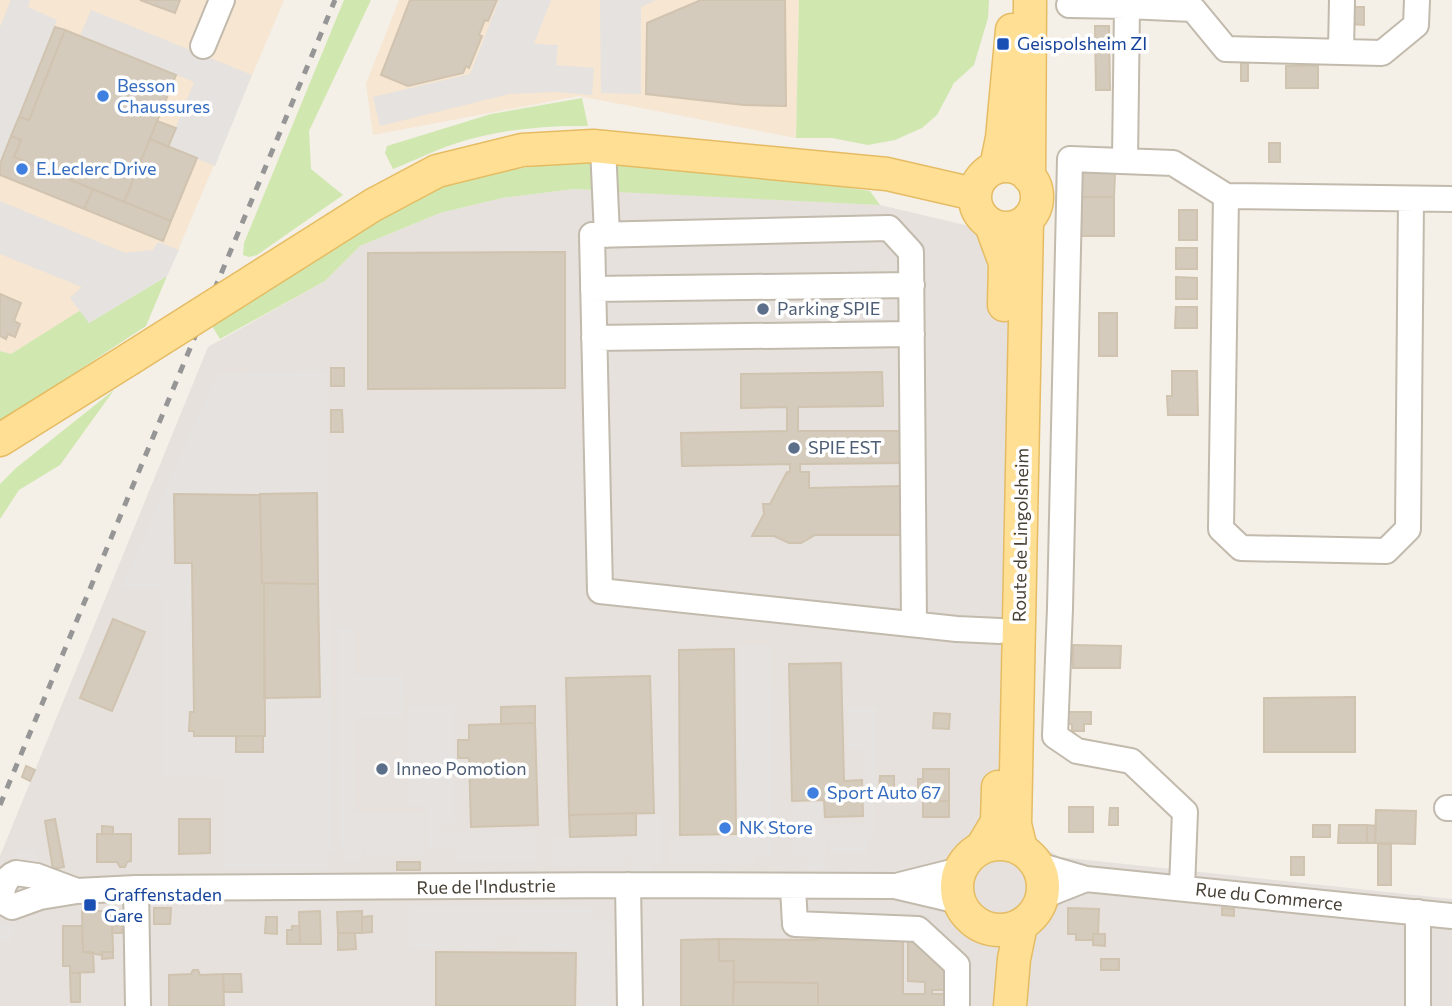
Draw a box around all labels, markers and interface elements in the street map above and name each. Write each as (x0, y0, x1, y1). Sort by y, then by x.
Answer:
place label: Geispolsheim ZI (1017, 32, 1147, 54)
marker: Geispolsheim ZI (995, 36, 1011, 52)
place label: Besson Chaussures (117, 74, 210, 117)
marker: Besson Chaussures (95, 88, 111, 104)
place label: E.Leclerc Drive (36, 157, 156, 179)
marker: E.Leclerc Drive (14, 161, 30, 177)
place label: Parking SPIE (777, 297, 880, 319)
marker: Parking SPIE (755, 301, 771, 317)
place label: SPIE EST (808, 436, 882, 458)
marker: SPIE EST (786, 440, 802, 456)
street label: Route de Lingolsheim (1007, 448, 1033, 622)
place label: Inneo Pomotion (396, 757, 527, 779)
marker: Inneo Pomotion (374, 761, 390, 777)
place label: Sport Auto 67 (827, 781, 941, 803)
marker: Sport Auto 67 (805, 785, 821, 801)
place label: NK Store (739, 816, 813, 838)
marker: NK Store (717, 820, 733, 836)
street label: Rue de l'Industrie (416, 874, 556, 898)
street label: Rue du Commerce (1194, 877, 1344, 915)
place label: Graffenstaden Gare (104, 883, 222, 926)
marker: Graffenstaden Gare (82, 897, 98, 913)

